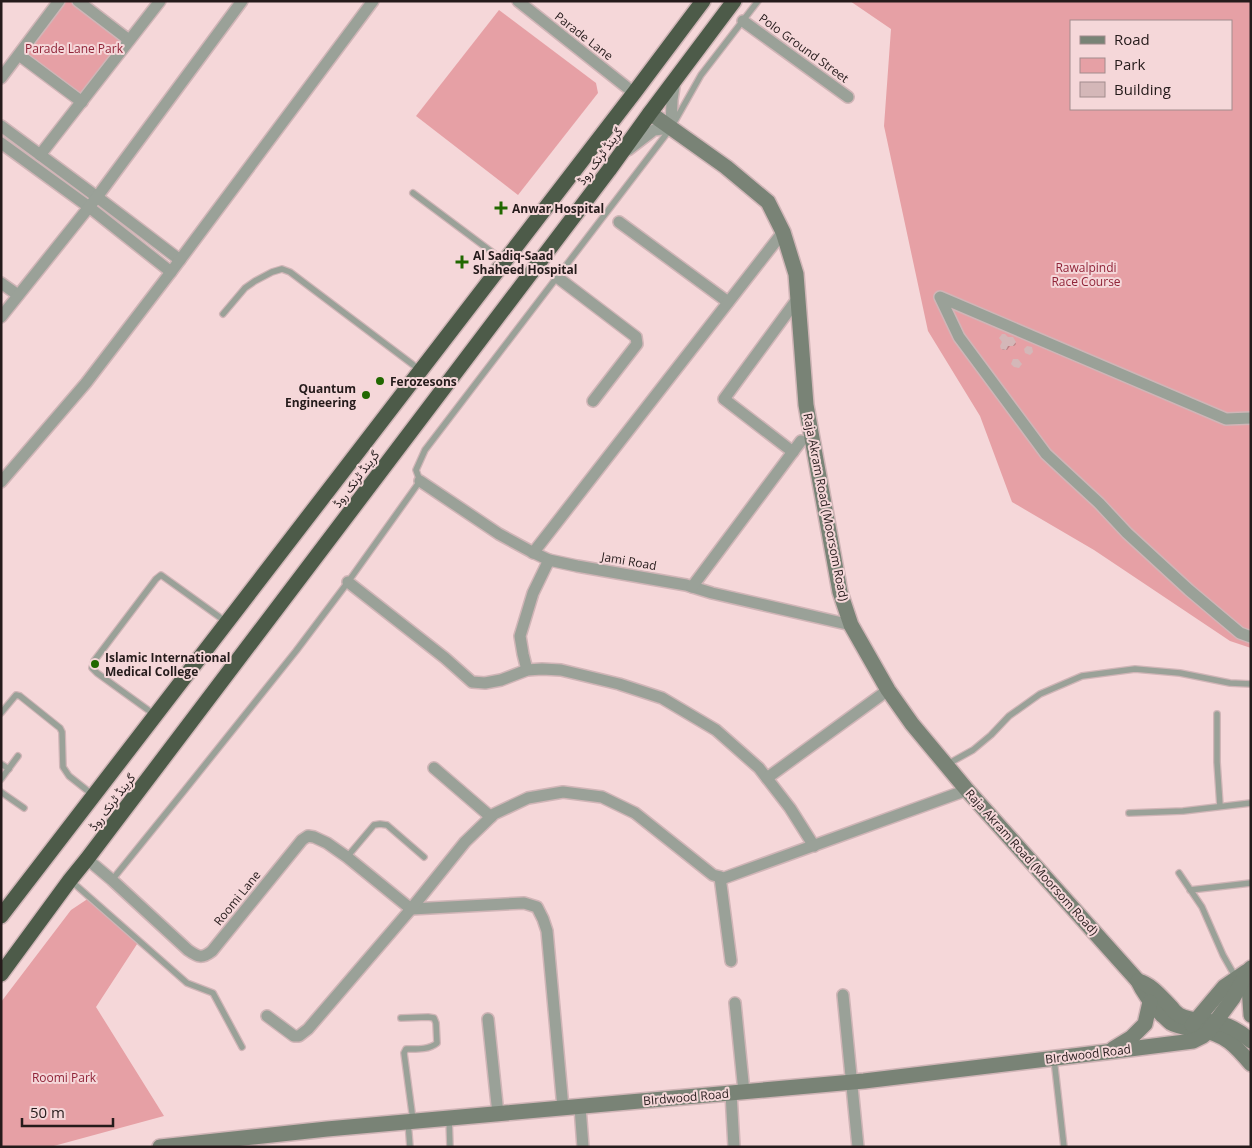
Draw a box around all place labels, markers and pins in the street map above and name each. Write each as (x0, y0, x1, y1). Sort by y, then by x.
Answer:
place label: Anwar Hospital (512, 200, 604, 217)
marker: Anwar Hospital (494, 201, 508, 215)
place label: Al Sadiq-Saad Shaheed Hospital (473, 247, 577, 278)
marker: Al Sadiq-Saad Shaheed Hospital (455, 255, 469, 269)
place label: Ferozesons (390, 373, 457, 390)
marker: Ferozesons (374, 375, 386, 387)
place label: Quantum Engineering (285, 380, 356, 411)
marker: Quantum Engineering (360, 389, 372, 401)
place label: Islamic International Medical College (105, 649, 230, 680)
marker: Islamic International Medical College (89, 658, 101, 670)

